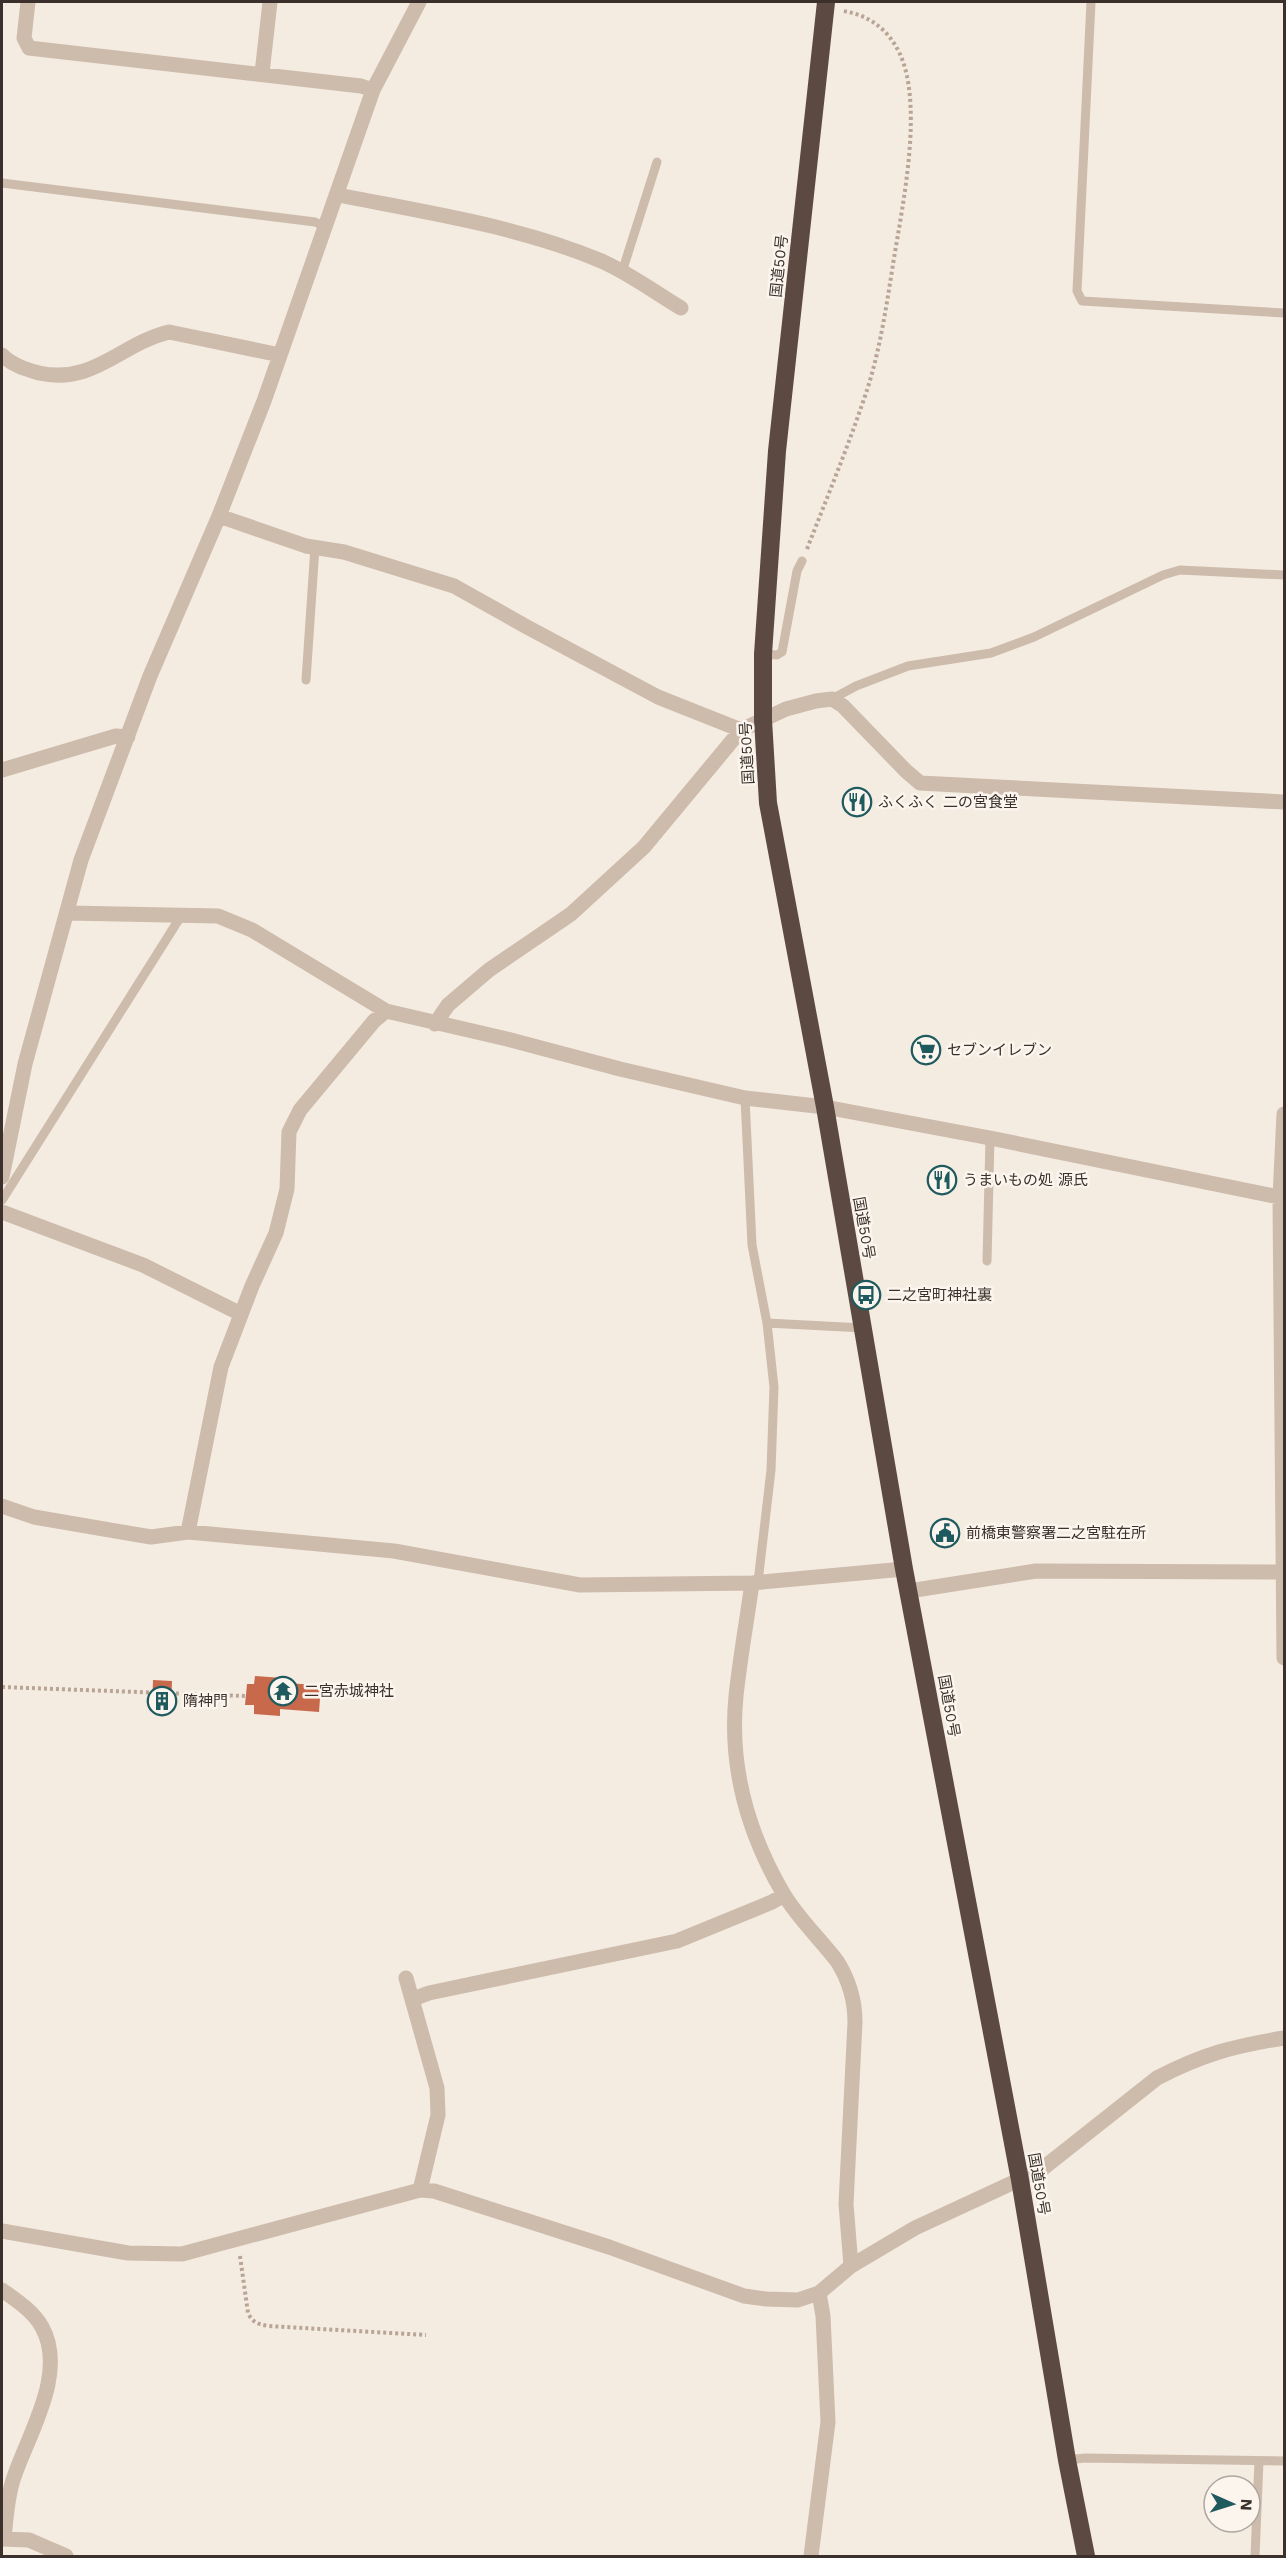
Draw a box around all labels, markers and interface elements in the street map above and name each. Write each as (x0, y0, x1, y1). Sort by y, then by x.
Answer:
street label: 国道50号 (767, 234, 791, 298)
street label: 国道50号 (736, 721, 758, 785)
restaurant icon: ふくふく 二の宮食堂 (841, 786, 873, 818)
place label: ふくふく 二の宮食堂 (878, 793, 1018, 811)
supermarket icon: セブンイレブン (910, 1034, 942, 1066)
place label: セブンイレブン (947, 1041, 1052, 1059)
restaurant icon: うまいもの処 源氏 (926, 1164, 958, 1196)
place label: うまいもの処 源氏 (963, 1171, 1088, 1189)
street label: 国道50号 (850, 1195, 878, 1261)
bus stop icon: 二之宮町神社裏 (850, 1279, 882, 1311)
place label: 二之宮町神社裏 (887, 1286, 992, 1304)
public building icon: 前橋東警察署二之宮駐在所 (929, 1517, 961, 1549)
place label: 前橋東警察署二之宮駐在所 (966, 1524, 1146, 1542)
street label: 国道50号 (935, 1673, 963, 1739)
temple icon: 二宮赤城神社 (267, 1675, 299, 1707)
place label: 二宮赤城神社 (304, 1682, 394, 1700)
building icon: 隋神門 (146, 1685, 178, 1717)
place label: 隋神門 (183, 1692, 228, 1710)
street label: 国道50号 (1025, 2151, 1053, 2217)
north arrow (1202, 2474, 1262, 2534)
text: N (1237, 2498, 1256, 2511)

